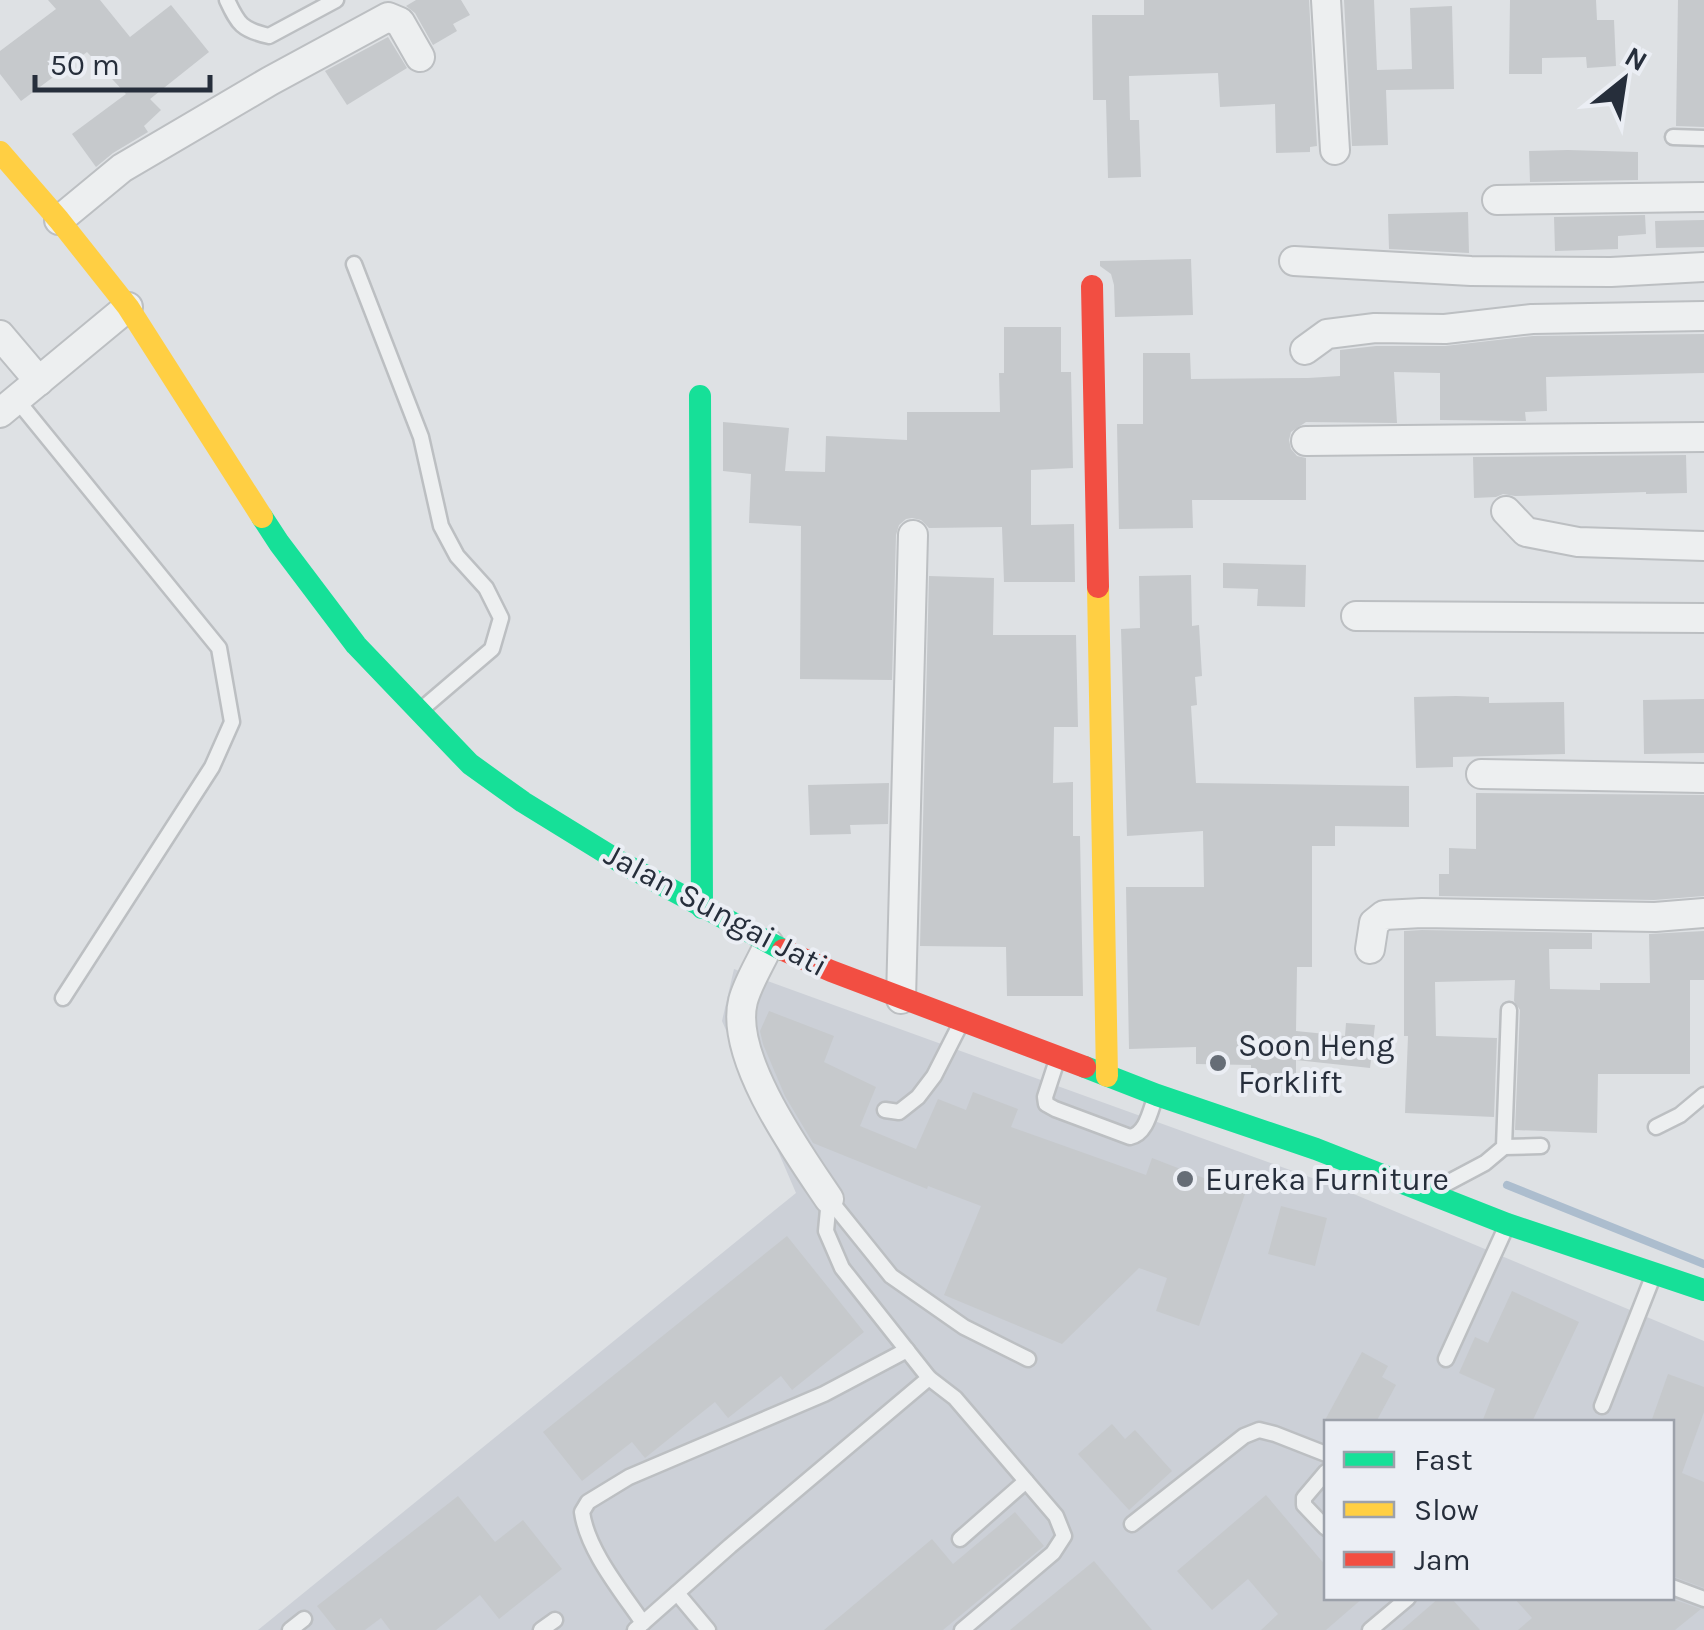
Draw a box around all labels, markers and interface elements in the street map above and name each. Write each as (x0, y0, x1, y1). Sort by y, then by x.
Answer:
scale bar (35, 30, 210, 92)
north arrow (1574, 30, 1674, 130)
text: N (1619, 39, 1653, 78)
text: 50 m (50, 47, 120, 83)
street label: Jalan Sungai Jati (598, 836, 834, 984)
place label: Soon Heng Forklift (1238, 1027, 1394, 1101)
marker: Soon Heng Forklift (1207, 1052, 1229, 1074)
place label: Eureka Furniture (1205, 1161, 1449, 1198)
marker: Eureka Furniture (1174, 1168, 1196, 1190)
legend (1324, 1420, 1674, 1600)
text: Fast (1414, 1442, 1473, 1478)
text: Slow (1414, 1492, 1479, 1528)
text: Jam (1414, 1542, 1471, 1578)

